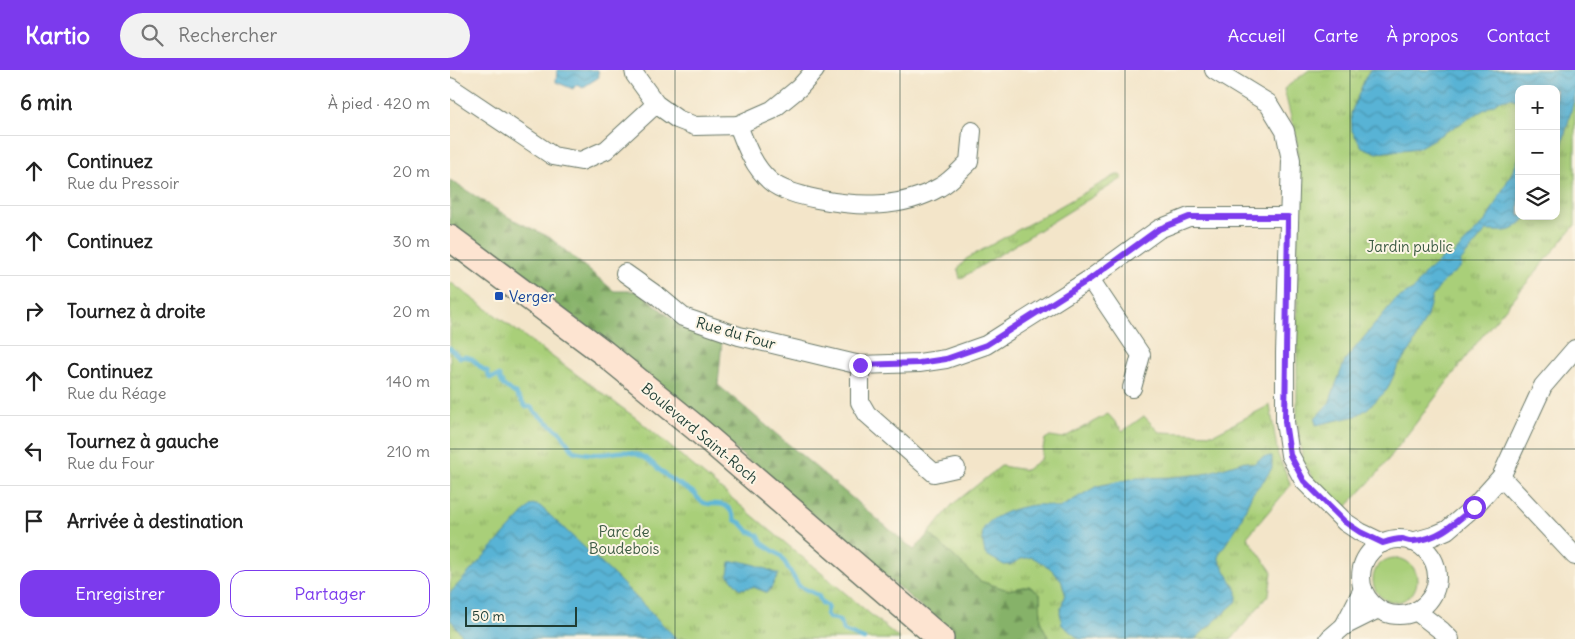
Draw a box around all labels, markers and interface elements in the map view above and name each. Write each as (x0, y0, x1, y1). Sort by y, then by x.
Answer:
search box (120, 13, 470, 58)
text: Kartio (25, 20, 90, 50)
icon: search (138, 21, 166, 49)
text: Rechercher (178, 23, 277, 47)
text: Accueil (1228, 24, 1286, 47)
text: Carte (1314, 24, 1359, 47)
text: À propos (1387, 24, 1458, 47)
text: Contact (1486, 24, 1550, 47)
map controls (1515, 85, 1560, 220)
button: + (1515, 85, 1560, 130)
text: 6 min (20, 89, 72, 116)
text: À pied · 420 m (328, 93, 430, 113)
button: − (1515, 130, 1560, 175)
text: Continuez (67, 149, 153, 173)
icon: ahead (20, 157, 48, 185)
text: 20 m (393, 161, 430, 181)
text: Rue du Pressoir (67, 173, 179, 193)
button: layers (1515, 175, 1560, 220)
icon: ahead (20, 227, 48, 255)
text: Continuez (67, 229, 153, 253)
text: 30 m (393, 231, 430, 251)
park label: Jardin public (1367, 237, 1454, 256)
place label: Verger (509, 287, 554, 306)
marker: Verger (493, 290, 505, 302)
icon: right (20, 297, 48, 325)
text: Tournez à droite (67, 299, 206, 323)
text: 20 m (393, 301, 430, 321)
street label: Rue du Four (694, 313, 778, 353)
route end (849, 354, 872, 377)
text: Continuez (67, 359, 153, 383)
icon: ahead (20, 367, 48, 395)
text: 140 m (386, 371, 430, 391)
street label: Boulevard Saint-Roch (638, 379, 763, 488)
text: Rue du Réage (67, 383, 166, 403)
text: Tournez à gauche (67, 429, 219, 453)
icon: left (20, 437, 48, 465)
text: 210 m (387, 441, 430, 461)
text: Rue du Four (67, 453, 155, 473)
route start (1463, 496, 1486, 519)
icon: arrive (20, 507, 48, 535)
text: Arrivée à destination (67, 509, 243, 533)
park label: Parc de Boudebois (589, 522, 660, 558)
button: Enregistrer (20, 570, 220, 617)
button: Partager (230, 570, 430, 617)
scale bar (465, 604, 578, 627)
text: 50 m (472, 607, 505, 625)

